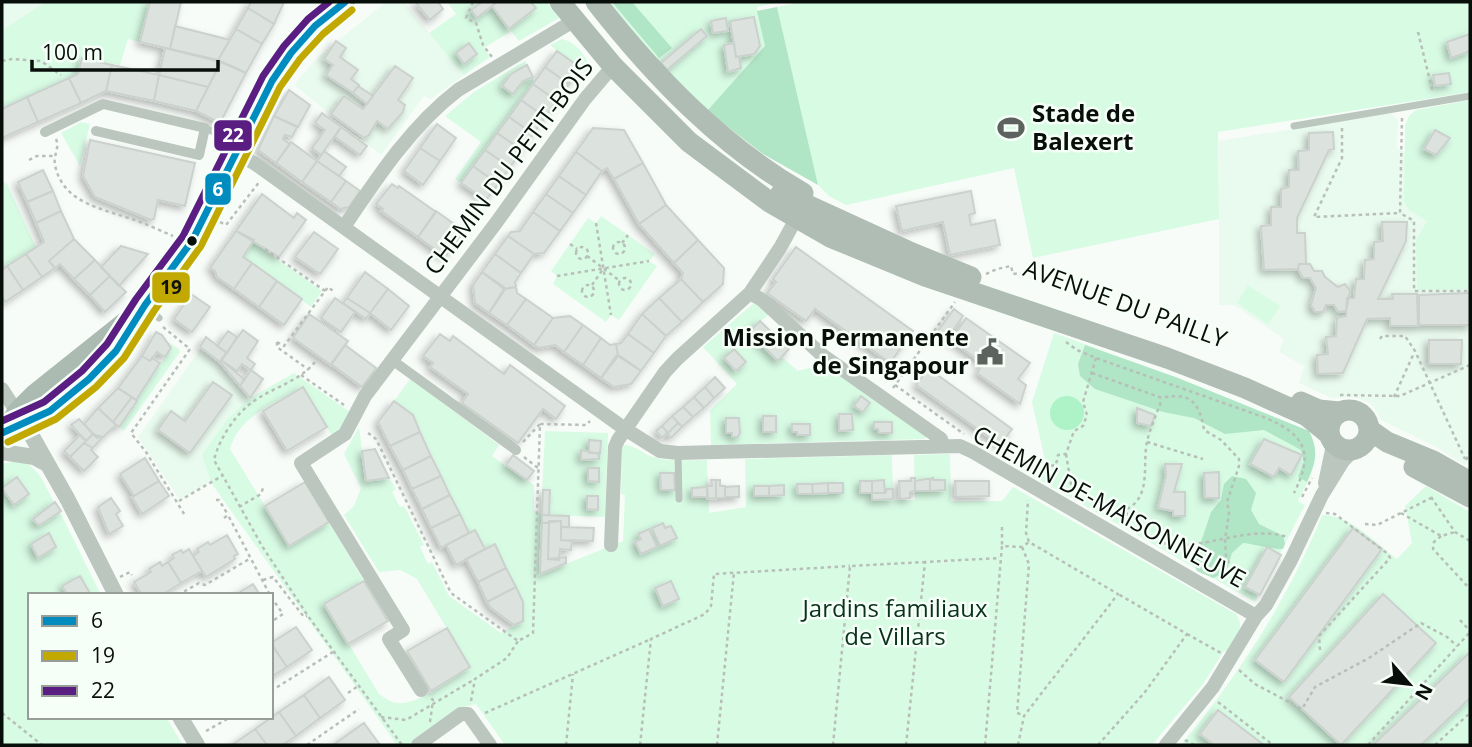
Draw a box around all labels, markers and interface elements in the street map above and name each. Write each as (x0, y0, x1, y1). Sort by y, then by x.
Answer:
scale bar (32, 28, 217, 72)
text: 100 m (42, 38, 103, 66)
street label: CHEMIN DU PETIT-BOIS (416, 51, 600, 281)
place label: Stade de Balexert (1032, 96, 1135, 157)
sports icon: Stade de Balexert (996, 113, 1026, 143)
line badge: 22 (213, 119, 253, 152)
text: 22 (222, 122, 244, 148)
line badge: 6 (204, 172, 232, 206)
text: 6 (213, 176, 224, 202)
unlabelled marker (185, 234, 199, 248)
street label: AVENUE DU PAILLY (1019, 251, 1232, 355)
line badge: 19 (151, 271, 191, 304)
text: 19 (160, 274, 182, 300)
place label: Mission Permanente de Singapour (722, 320, 969, 381)
public building icon: Mission Permanente de Singapour (975, 337, 1005, 367)
street label: CHEMIN DE-MAISONNEUVE (967, 417, 1252, 595)
park label: Jardins familiaux de Villars (800, 591, 988, 652)
legend (28, 593, 273, 719)
text: 6 (91, 606, 103, 634)
text: 19 (91, 641, 115, 669)
north arrow (1374, 649, 1444, 719)
text: 22 (91, 676, 115, 704)
text: N (1409, 679, 1439, 705)

